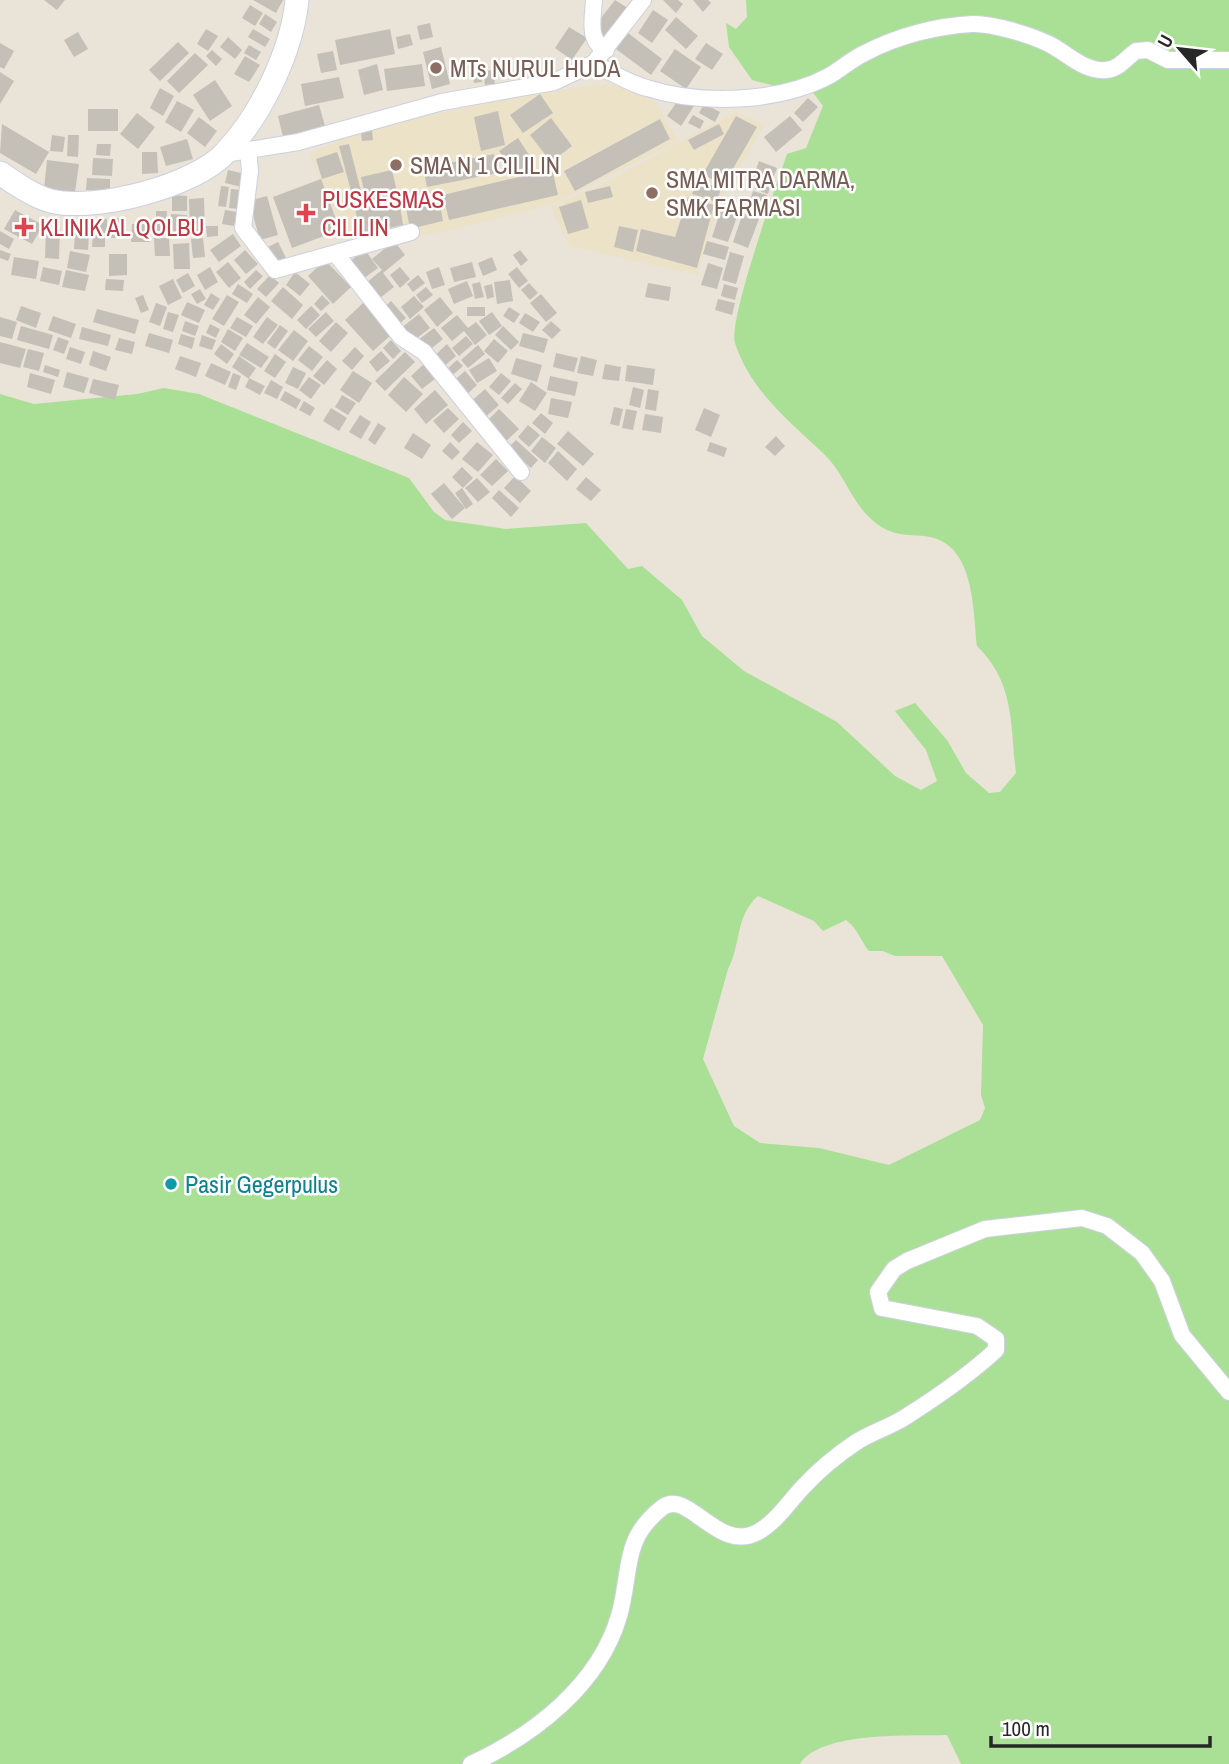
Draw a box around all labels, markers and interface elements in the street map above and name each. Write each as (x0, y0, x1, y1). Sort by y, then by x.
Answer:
north arrow (1145, 14, 1215, 84)
text: U (1151, 30, 1179, 52)
place label: MTs NURUL HUDA (450, 52, 621, 84)
marker: MTs NURUL HUDA (428, 60, 444, 76)
place label: SMA N 1 CILILIN (410, 149, 560, 181)
marker: SMA N 1 CILILIN (388, 157, 404, 173)
place label: SMA MITRA DARMA, SMK FARMASI (666, 163, 855, 223)
place label: PUSKESMAS CILILIN (322, 183, 445, 243)
marker: SMA MITRA DARMA, SMK FARMASI (644, 185, 660, 201)
marker: PUSKESMAS CILILIN (296, 203, 316, 223)
place label: KLINIK AL QOLBU (40, 211, 204, 243)
marker: KLINIK AL QOLBU (14, 217, 34, 237)
place label: Pasir Gegerpulus (185, 1168, 338, 1200)
marker: Pasir Gegerpulus (163, 1176, 179, 1192)
scale bar (991, 1704, 1210, 1748)
text: 100 m (1002, 1714, 1050, 1743)

